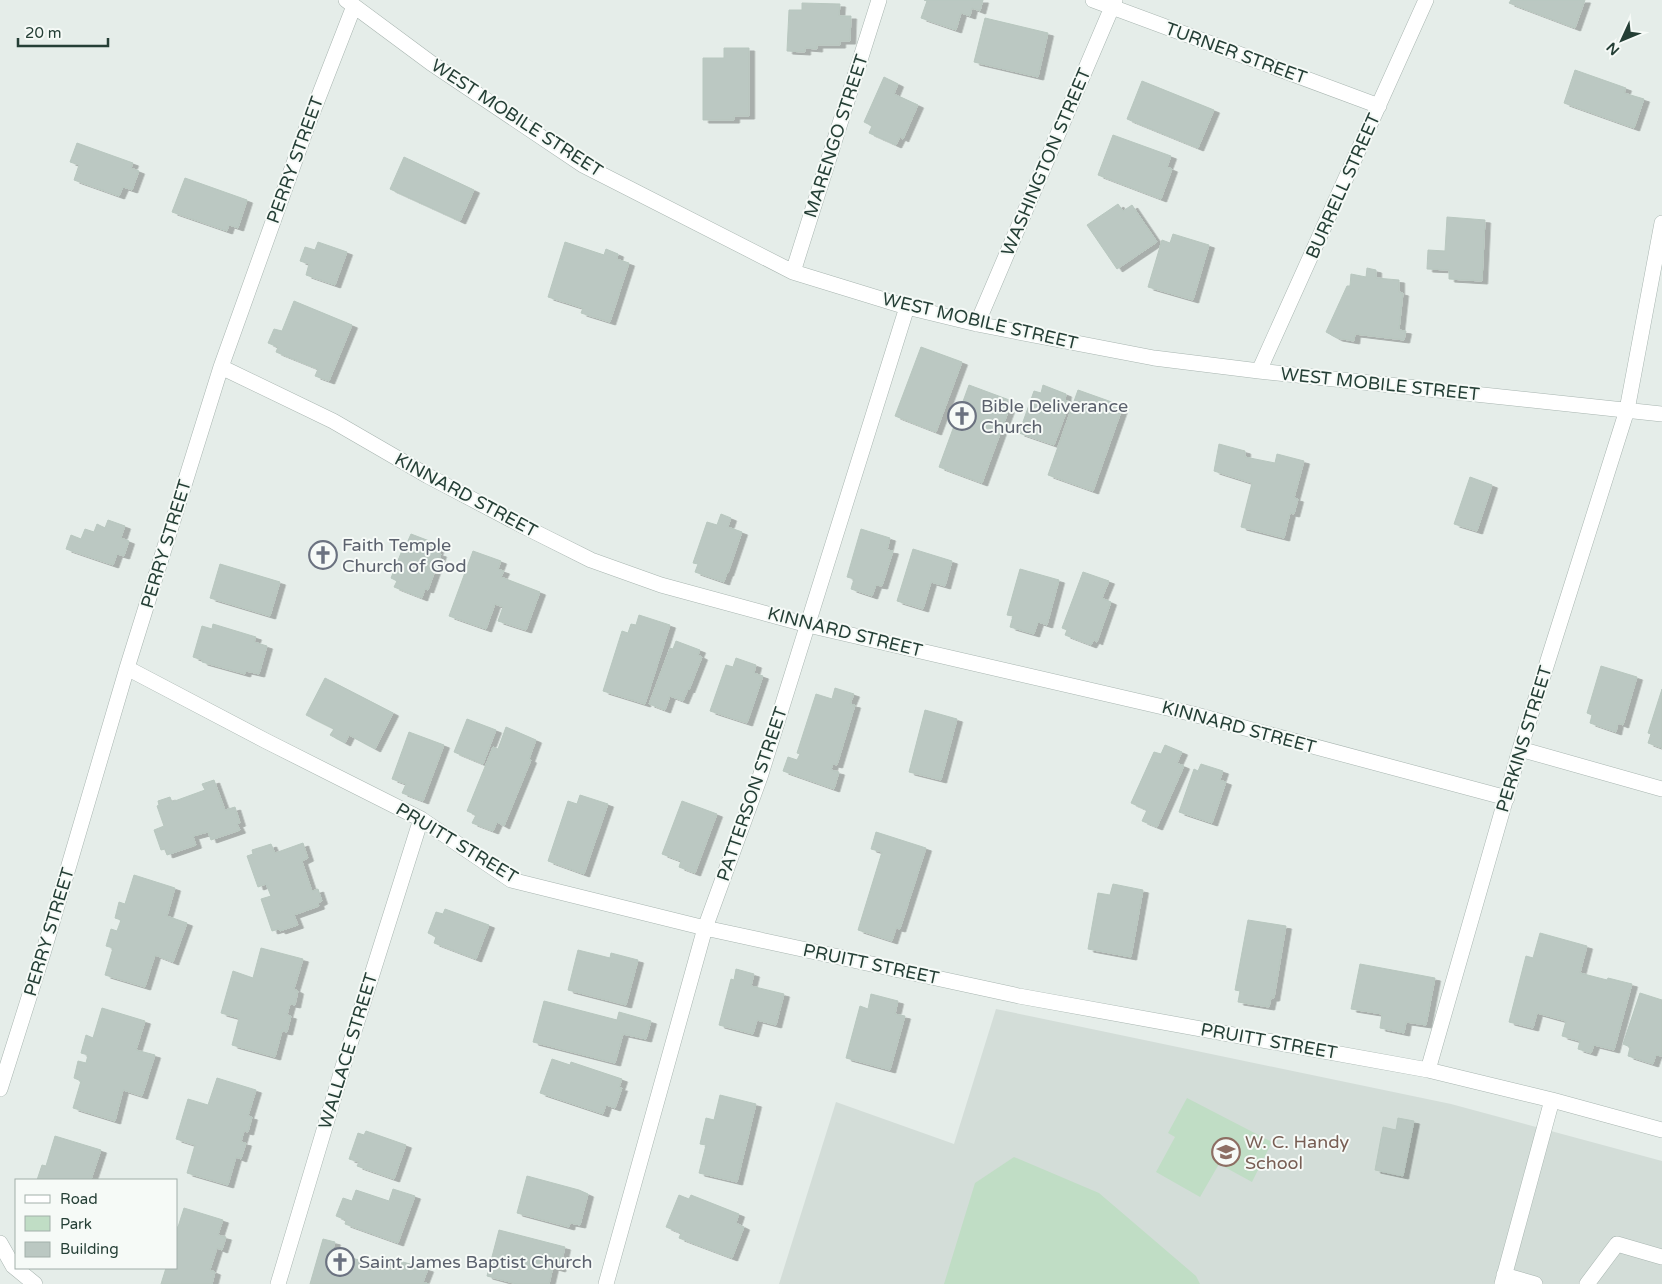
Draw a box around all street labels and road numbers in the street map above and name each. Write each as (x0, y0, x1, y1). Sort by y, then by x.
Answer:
street label: TURNER STREET (1162, 17, 1310, 89)
street label: MARENGO STREET (799, 51, 873, 221)
street label: WEST MOBILE STREET (427, 54, 607, 182)
street label: WASHINGTON STREET (996, 65, 1096, 259)
street label: PERRY STREET (262, 93, 328, 227)
street label: BURRELL STREET (1301, 110, 1385, 262)
street label: WEST MOBILE STREET (880, 288, 1080, 354)
street label: WEST MOBILE STREET (1279, 363, 1481, 405)
street label: KINNARD STREET (391, 448, 541, 542)
street label: PERRY STREET (136, 477, 196, 611)
street label: KINNARD STREET (765, 602, 925, 662)
street label: PERKINS STREET (1491, 663, 1557, 815)
street label: KINNARD STREET (1160, 696, 1319, 758)
street label: PATTERSON STREET (712, 704, 792, 884)
street label: PRUITT STREET (392, 798, 522, 888)
street label: PERRY STREET (19, 865, 79, 999)
street label: PRUITT STREET (801, 939, 941, 989)
street label: WALLACE STREET (314, 970, 382, 1132)
street label: PRUITT STREET (1199, 1018, 1339, 1064)

